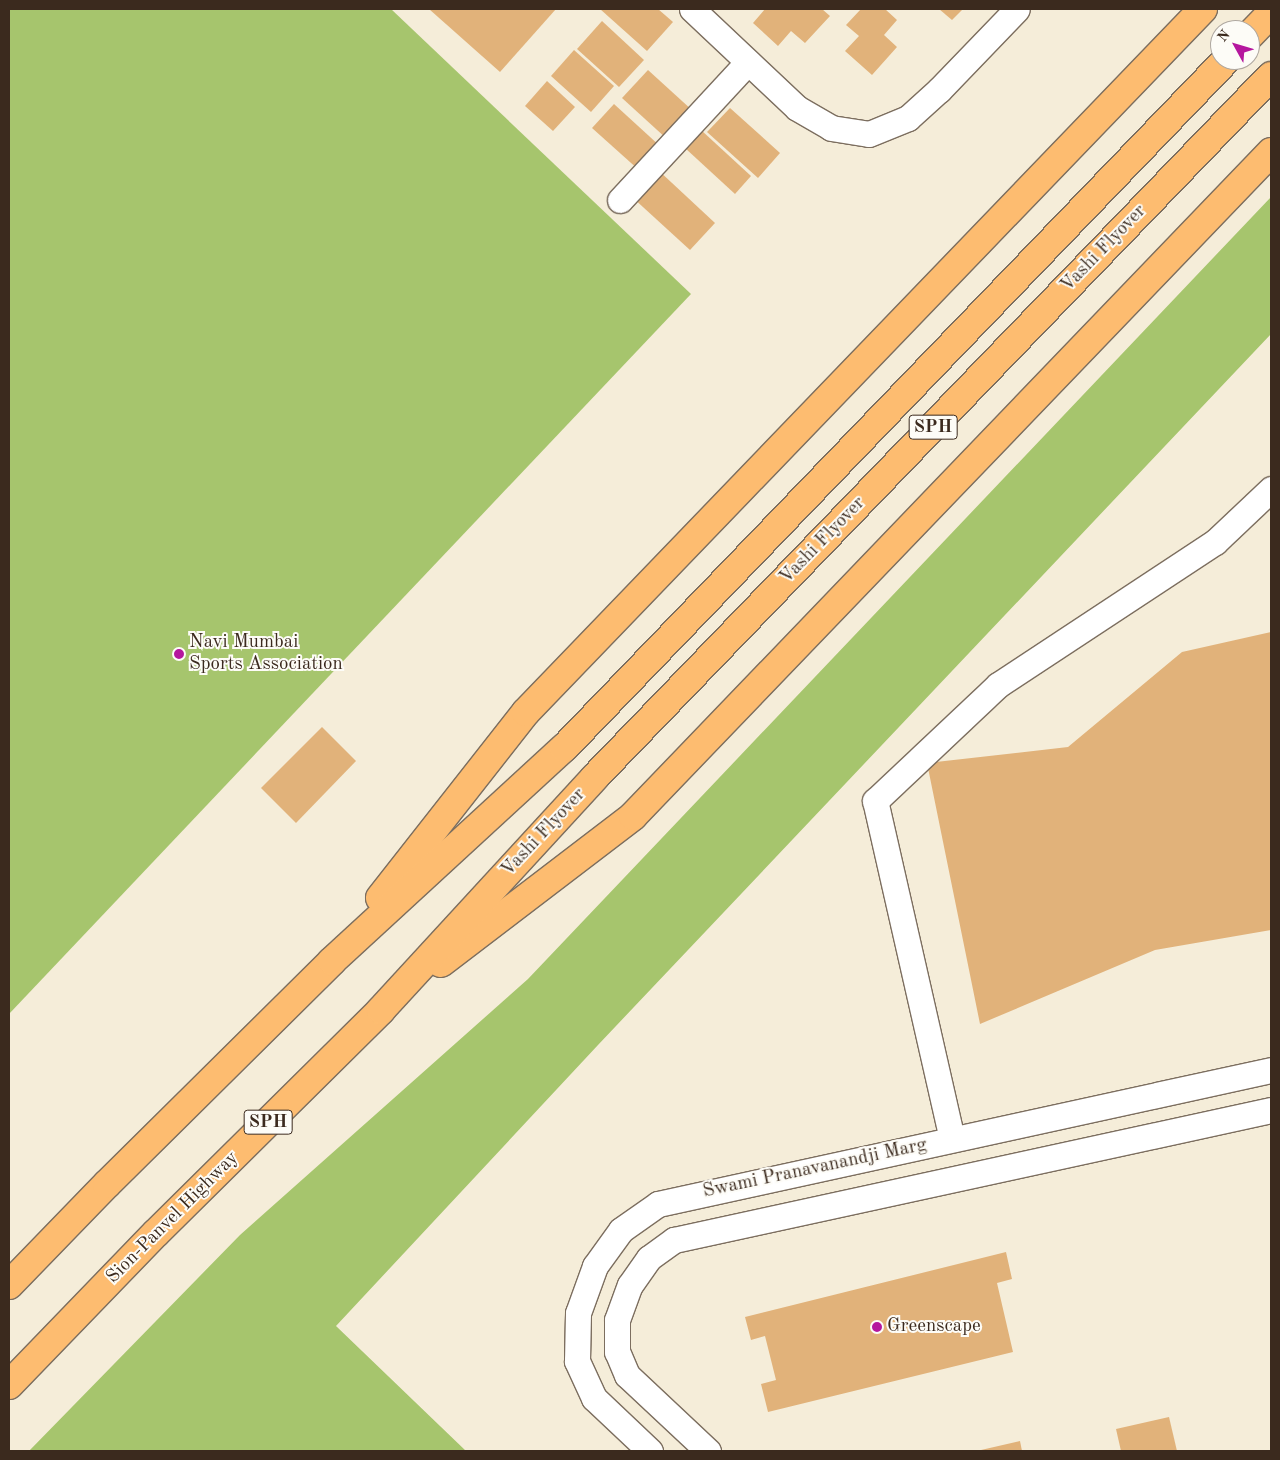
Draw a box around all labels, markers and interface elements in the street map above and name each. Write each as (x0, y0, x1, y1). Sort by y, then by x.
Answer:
north arrow (1210, 20, 1260, 70)
text: N (1215, 28, 1233, 45)
street label: Vashi Flyover (1057, 200, 1151, 298)
road number: SPH (908, 412, 958, 442)
street label: Vashi Flyover (776, 492, 870, 590)
place label: Navi Mumbai Sports Association (189, 632, 343, 676)
marker: Navi Mumbai Sports Association (173, 648, 185, 660)
street label: Vashi Flyover (497, 784, 591, 882)
road number: SPH (243, 1106, 293, 1138)
street label: Swami Pranavanandji Marg (701, 1134, 929, 1204)
street label: Sion-Panvel Highway (102, 1147, 244, 1289)
place label: Greenscape (887, 1316, 981, 1338)
marker: Greenscape (871, 1321, 883, 1333)

